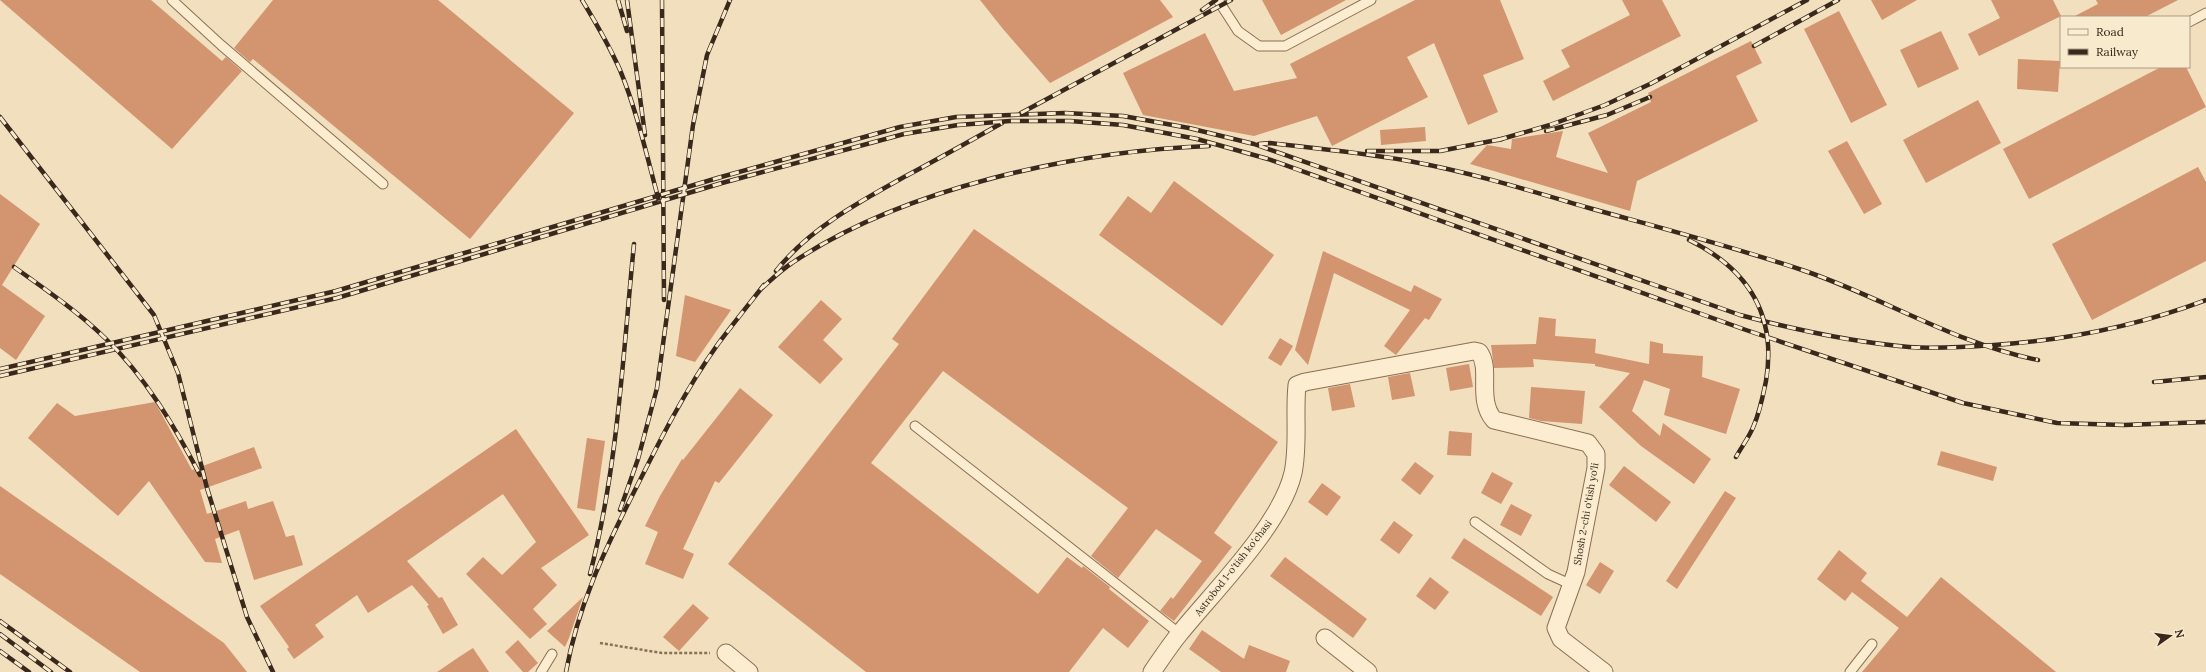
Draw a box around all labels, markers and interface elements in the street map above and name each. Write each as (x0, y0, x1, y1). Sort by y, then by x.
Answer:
legend (2060, 16, 2190, 68)
text: Road (2096, 24, 2124, 39)
text: Railway (2096, 44, 2139, 59)
street label: Shosh 2-chi o'tish yo'li (1571, 462, 1601, 566)
street label: Astrobod 1-o'tish ko'chasi (1191, 517, 1275, 619)
north arrow (2150, 616, 2190, 656)
text: N (2172, 628, 2188, 640)

